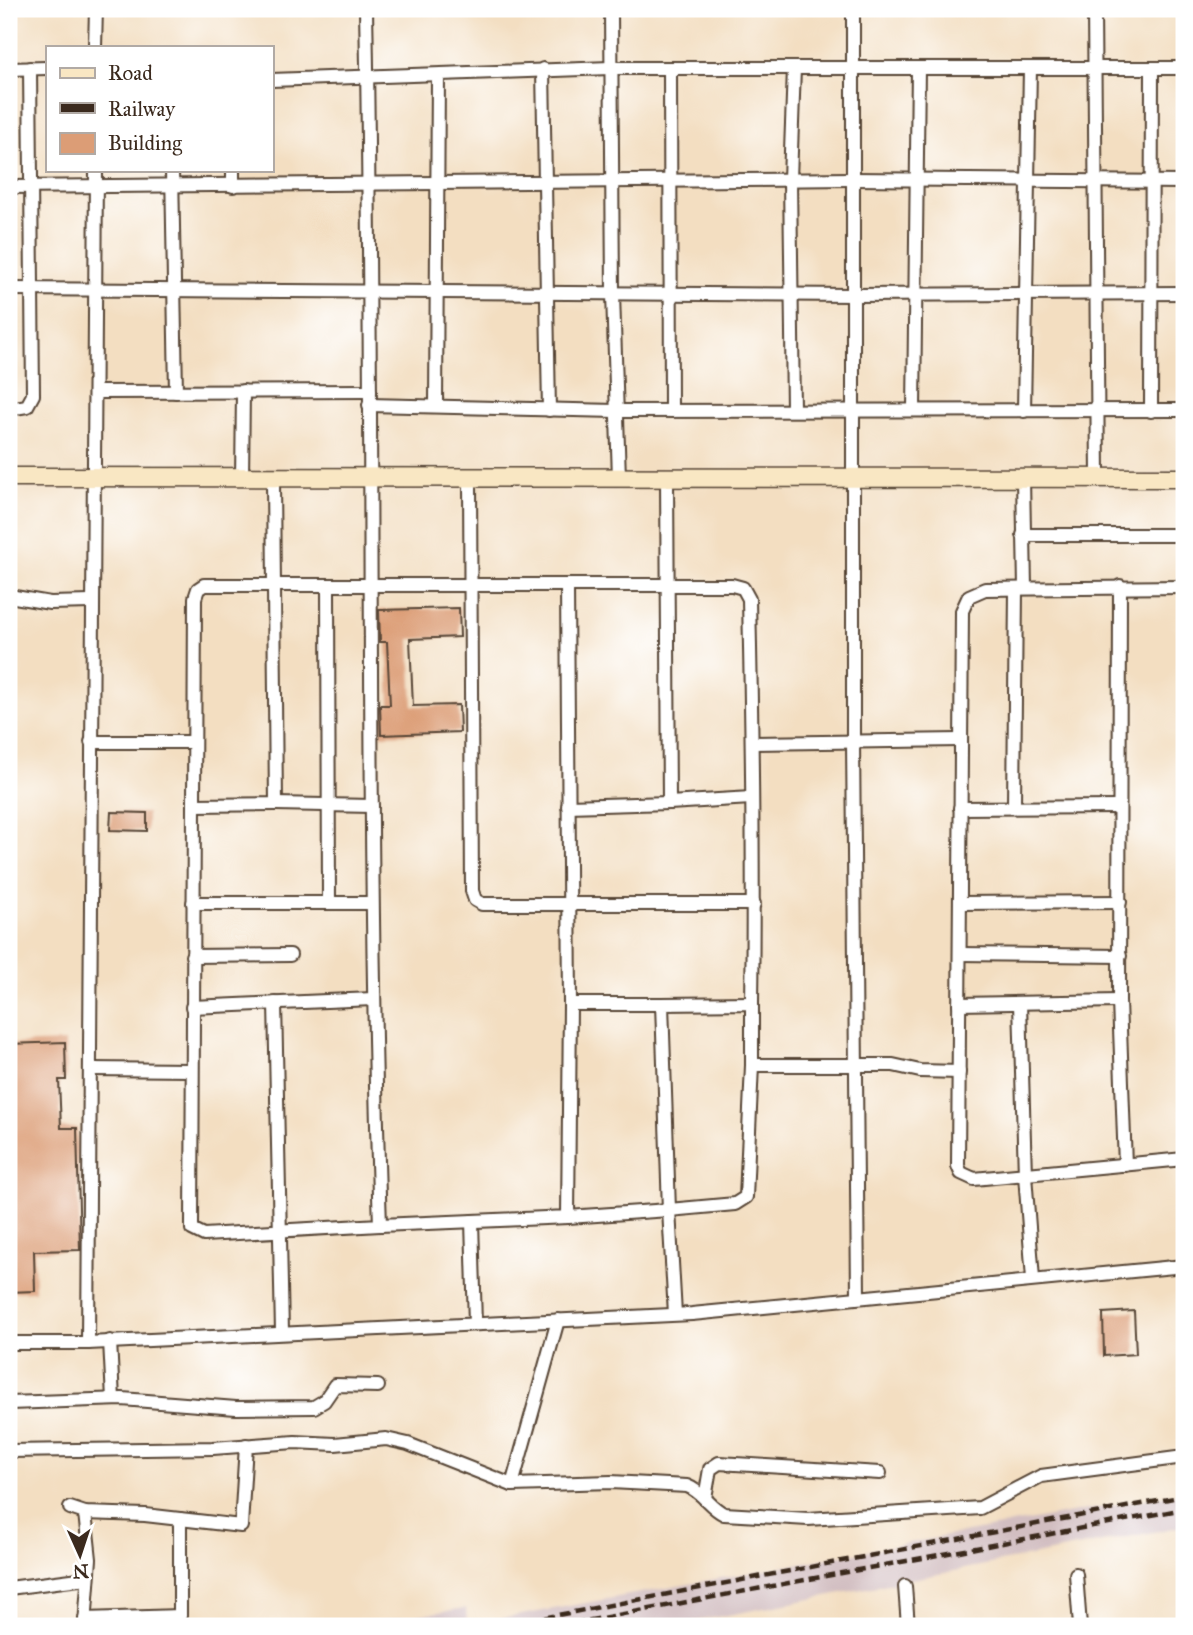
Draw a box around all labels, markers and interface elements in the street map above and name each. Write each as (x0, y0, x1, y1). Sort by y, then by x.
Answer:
legend (46, 46, 273, 172)
text: Road (108, 60, 153, 86)
text: Railway (108, 96, 176, 122)
text: Building (108, 130, 182, 156)
north arrow (46, 1520, 116, 1590)
text: N (72, 1560, 90, 1583)

